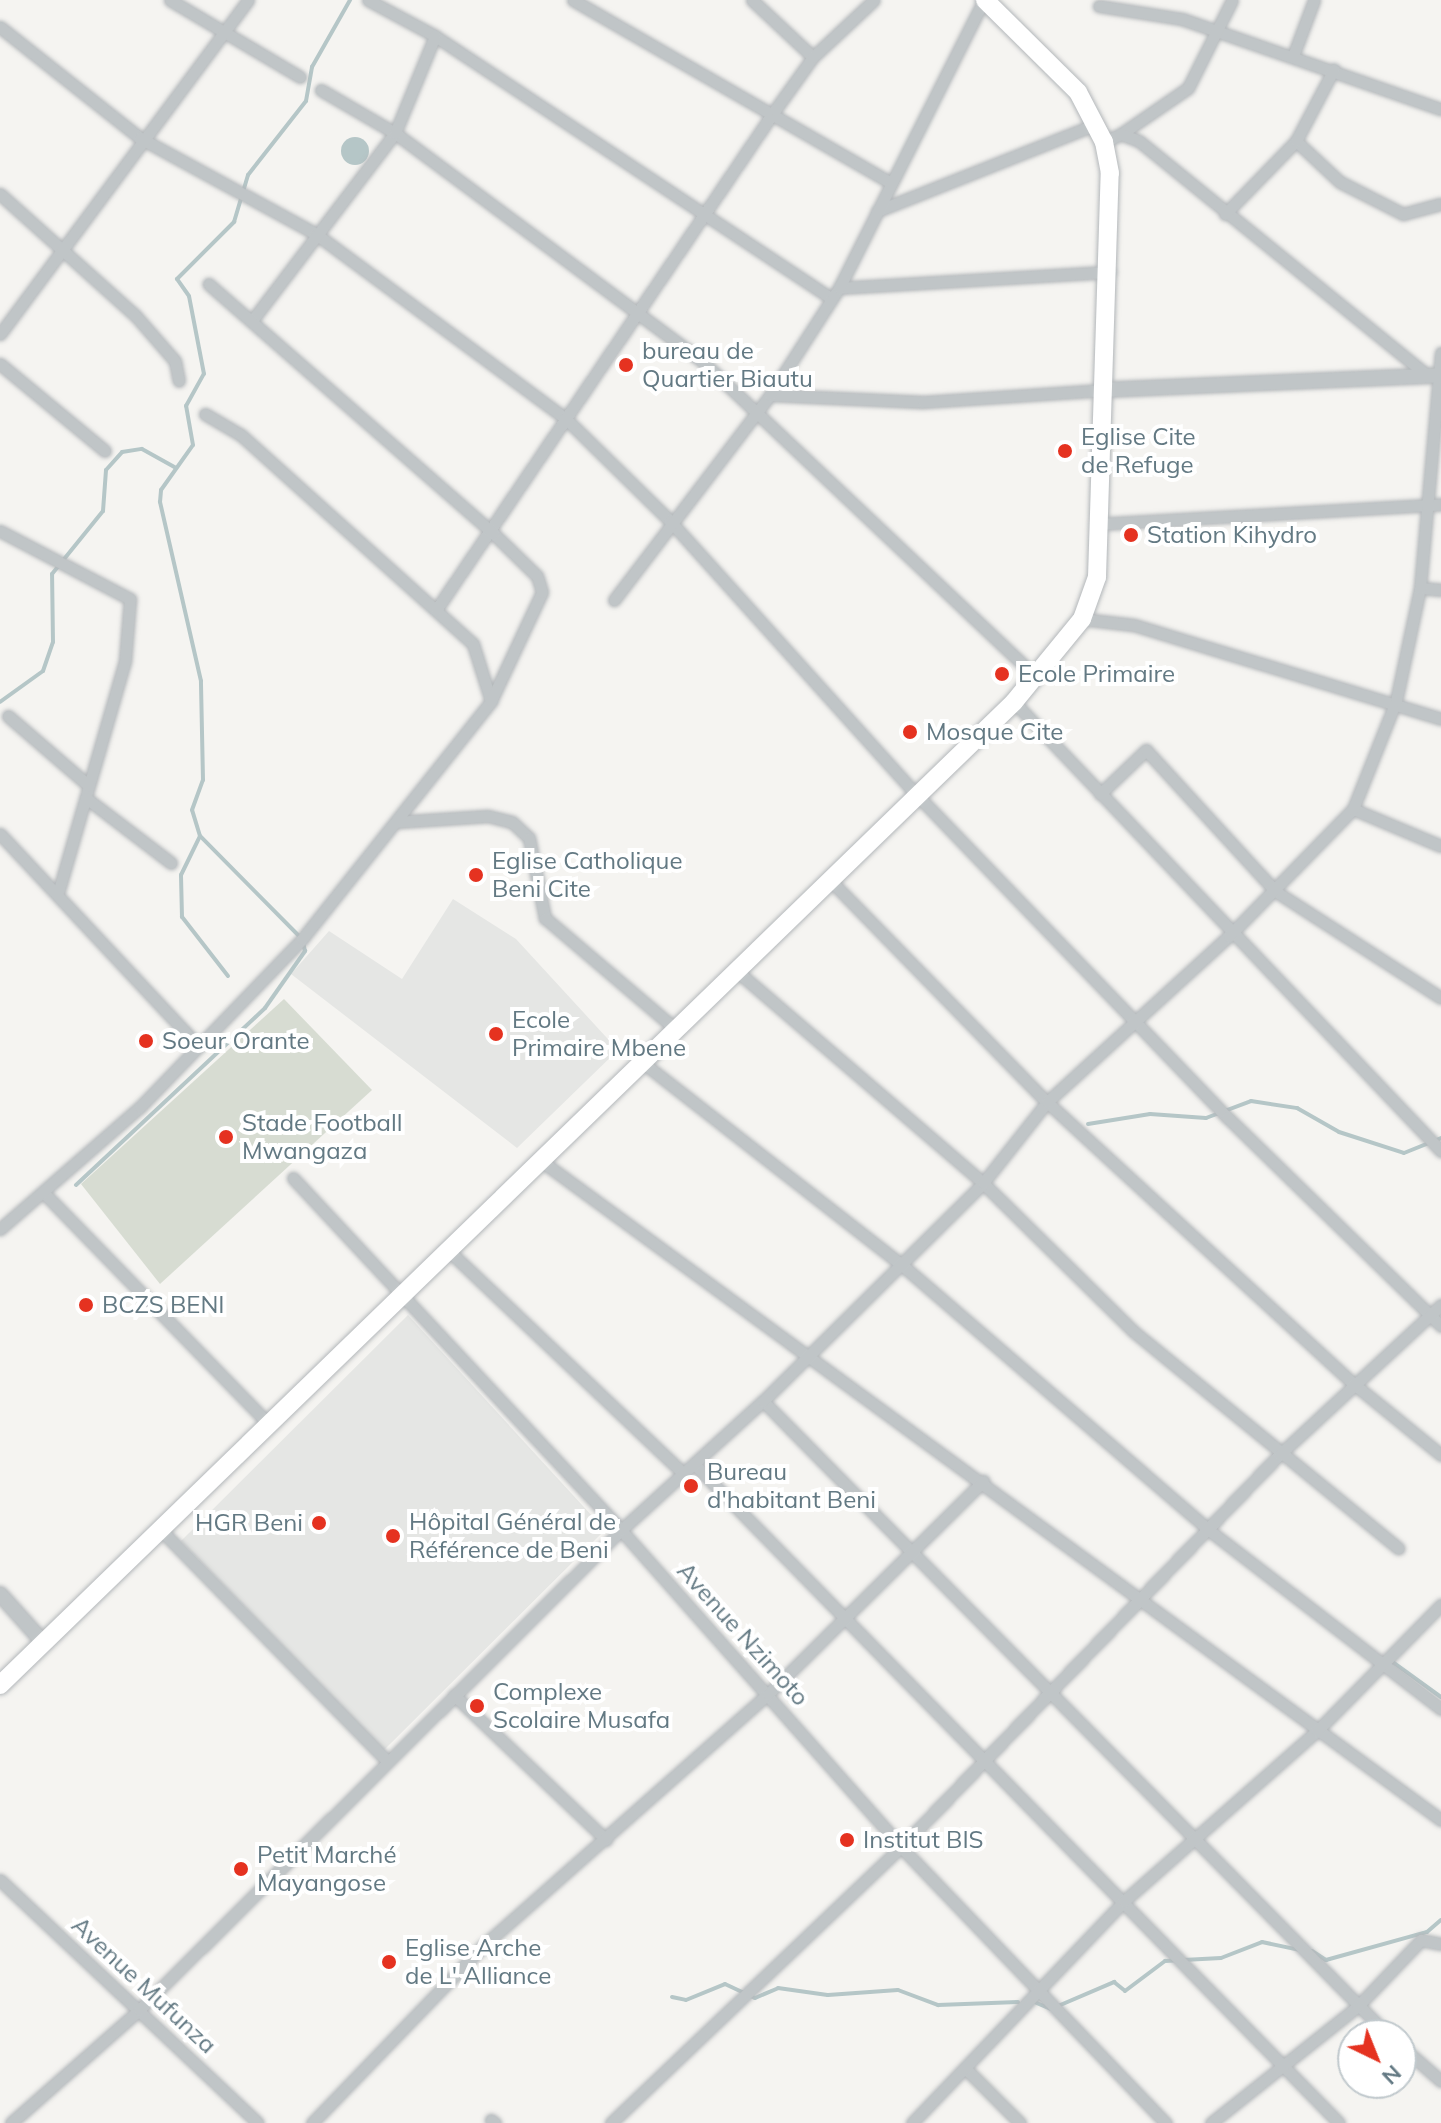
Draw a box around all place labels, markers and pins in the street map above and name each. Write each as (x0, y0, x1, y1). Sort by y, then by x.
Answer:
place label: bureau de Quartier Biautu (642, 337, 813, 393)
marker: bureau de Quartier Biautu (617, 356, 635, 374)
place label: Eglise Cite de Refuge (1081, 423, 1196, 479)
marker: Eglise Cite de Refuge (1056, 442, 1074, 460)
place label: Station Kihydro (1147, 521, 1317, 549)
marker: Station Kihydro (1122, 526, 1140, 544)
place label: Ecole Primaire (1018, 660, 1175, 688)
marker: Ecole Primaire (993, 665, 1011, 683)
place label: Mosque Cite (926, 718, 1063, 746)
marker: Mosque Cite (901, 723, 919, 741)
place label: Eglise Catholique Beni Cite (492, 847, 682, 903)
marker: Eglise Catholique Beni Cite (467, 866, 485, 884)
place label: Ecole Primaire Mbene (512, 1006, 686, 1062)
marker: Ecole Primaire Mbene (487, 1025, 505, 1043)
place label: Soeur Orante (162, 1027, 309, 1055)
marker: Soeur Orante (137, 1032, 155, 1050)
place label: Stade Football Mwangaza (242, 1109, 402, 1165)
marker: Stade Football Mwangaza (217, 1128, 235, 1146)
place label: BCZS BENI (102, 1291, 225, 1319)
marker: BCZS BENI (77, 1296, 95, 1314)
place label: Bureau d'habitant Beni (707, 1458, 876, 1514)
marker: Bureau d'habitant Beni (682, 1477, 700, 1495)
place label: Hôpital Général de Référence de Beni (409, 1508, 616, 1564)
place label: HGR Beni (195, 1509, 303, 1537)
marker: HGR Beni (310, 1514, 328, 1532)
marker: Hôpital Général de Référence de Beni (384, 1527, 402, 1545)
place label: Complexe Scolaire Musafa (493, 1678, 670, 1734)
marker: Complexe Scolaire Musafa (468, 1697, 486, 1715)
place label: Institut BIS (863, 1826, 984, 1854)
marker: Institut BIS (838, 1831, 856, 1849)
place label: Petit Marché Mayangose (257, 1841, 396, 1897)
marker: Petit Marché Mayangose (232, 1860, 250, 1878)
place label: Eglise Arche de L' Alliance (405, 1934, 551, 1990)
marker: Eglise Arche de L' Alliance (380, 1953, 398, 1971)

